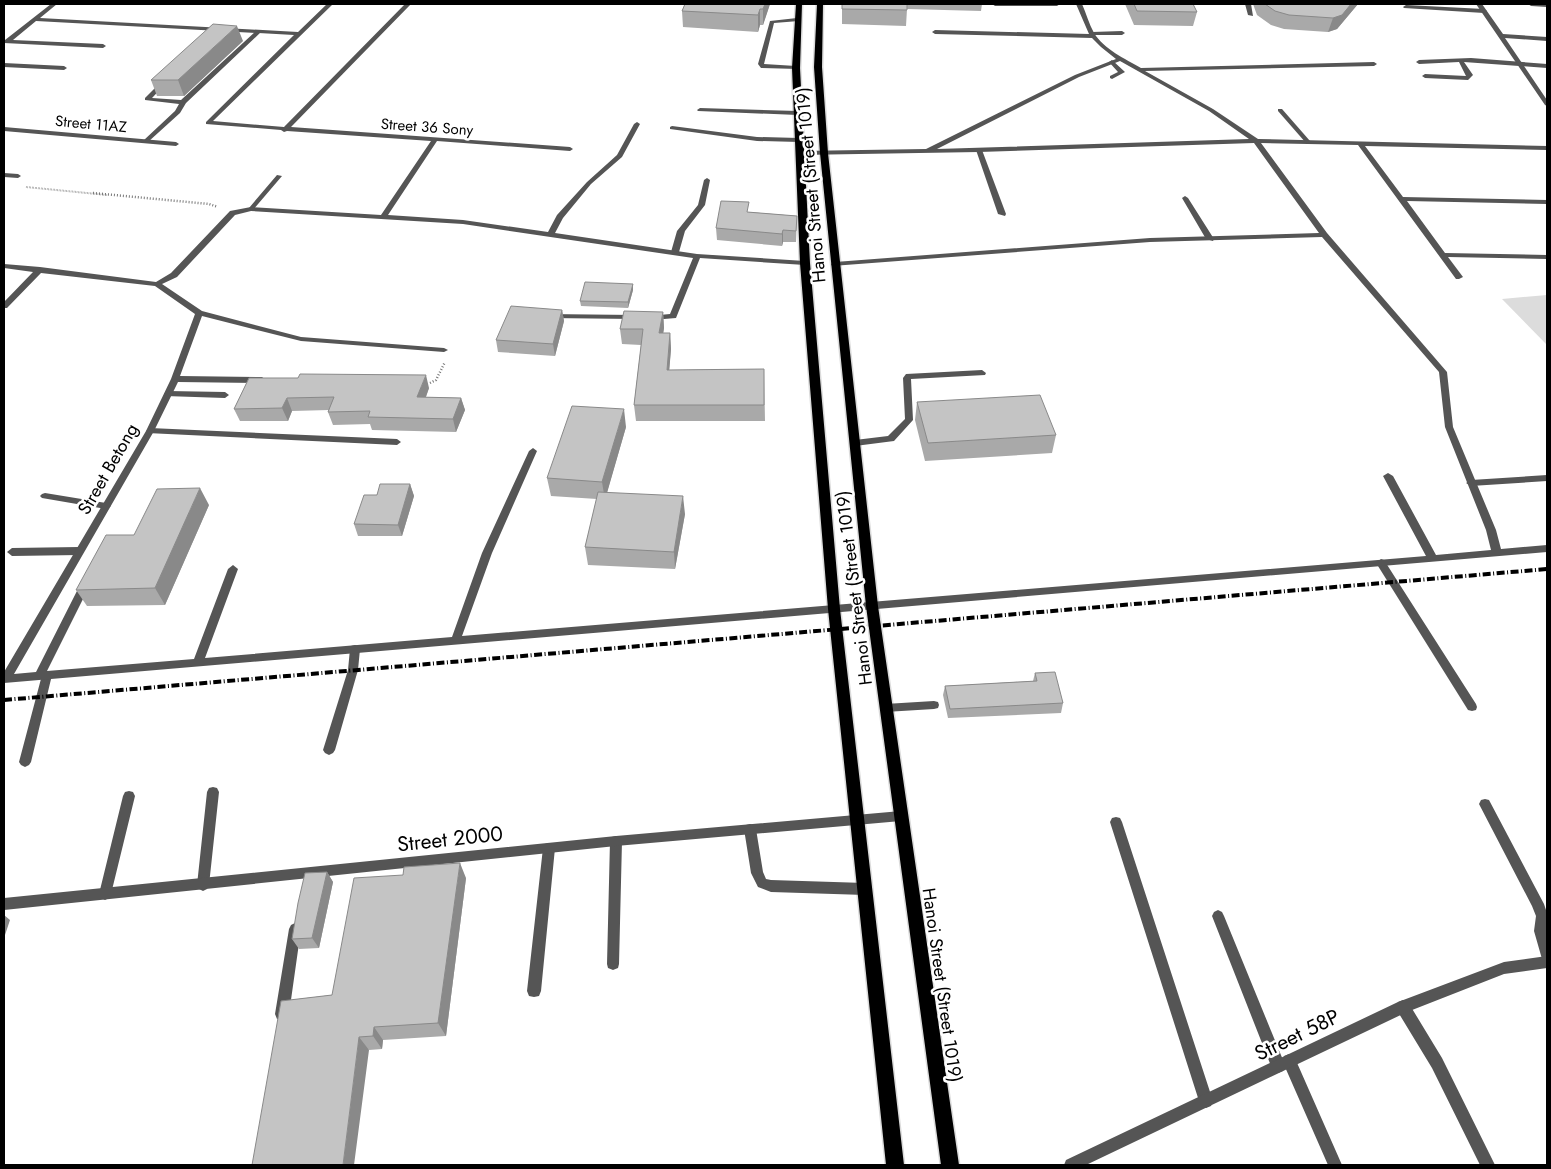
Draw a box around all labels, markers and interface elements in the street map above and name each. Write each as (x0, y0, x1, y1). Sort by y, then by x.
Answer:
street label: Hanoi Street (Street 1019) (790, 86, 832, 284)
street label: Street 11AZ (54, 110, 128, 138)
street label: Street 36 Sony (380, 113, 474, 141)
street label: Street Betong (71, 419, 145, 519)
street label: Hanoi Street (Street 1019) (829, 489, 879, 687)
street label: Street 2000 (396, 819, 504, 859)
street label: Hanoi Street (Street 1019) (915, 886, 969, 1084)
street label: Street 58P (1249, 1002, 1345, 1068)

